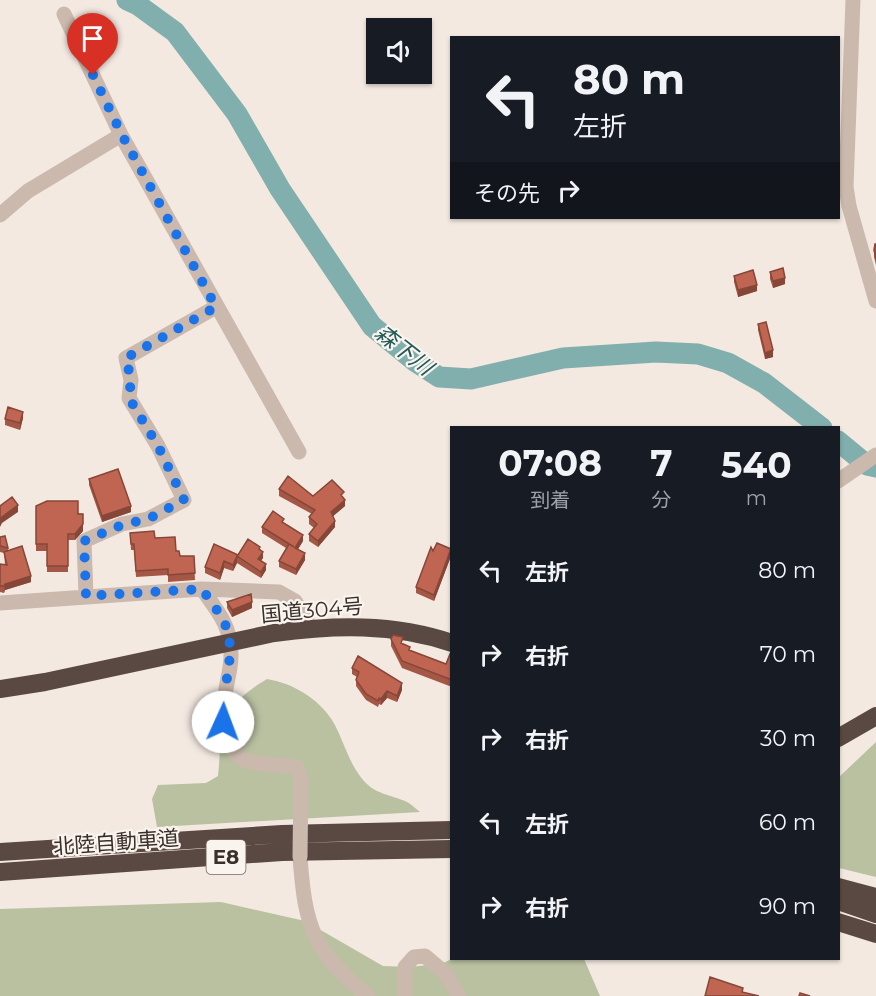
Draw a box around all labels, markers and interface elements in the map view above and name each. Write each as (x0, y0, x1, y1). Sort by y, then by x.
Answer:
pin (67, 13, 118, 75)
map controls (366, 18, 432, 84)
button: sound (366, 18, 432, 84)
icon: arrive (76, 22, 109, 55)
text: 80 m (573, 53, 685, 105)
icon: left (474, 60, 552, 138)
text: 左折 (573, 110, 627, 143)
icon: right (552, 174, 585, 207)
text: その先 (474, 180, 540, 207)
water label: 森下川 (370, 319, 440, 382)
text: 07:08 (498, 441, 602, 485)
text: 7 (650, 441, 673, 485)
text: 540 (721, 443, 792, 487)
text: m (746, 486, 767, 510)
text: 到着 (530, 488, 570, 512)
text: 分 (651, 488, 671, 512)
icon: left (474, 554, 507, 587)
text: 80 m (758, 557, 816, 584)
text: 左折 (525, 559, 569, 586)
street label: 国道304号 (260, 593, 364, 627)
icon: right (474, 638, 507, 671)
text: 70 m (760, 641, 816, 668)
text: 右折 (525, 643, 569, 670)
position arrow (191, 690, 255, 754)
icon: right (474, 722, 507, 755)
text: 30 m (760, 725, 816, 752)
text: 右折 (525, 727, 569, 754)
icon: left (474, 806, 507, 839)
text: 60 m (759, 809, 816, 836)
text: 左折 (525, 811, 569, 838)
street label: 北陸自動車道 (52, 825, 180, 859)
road number: E8 (206, 840, 246, 874)
icon: right (474, 890, 507, 923)
text: 90 m (759, 893, 816, 920)
text: 右折 (525, 895, 569, 922)

